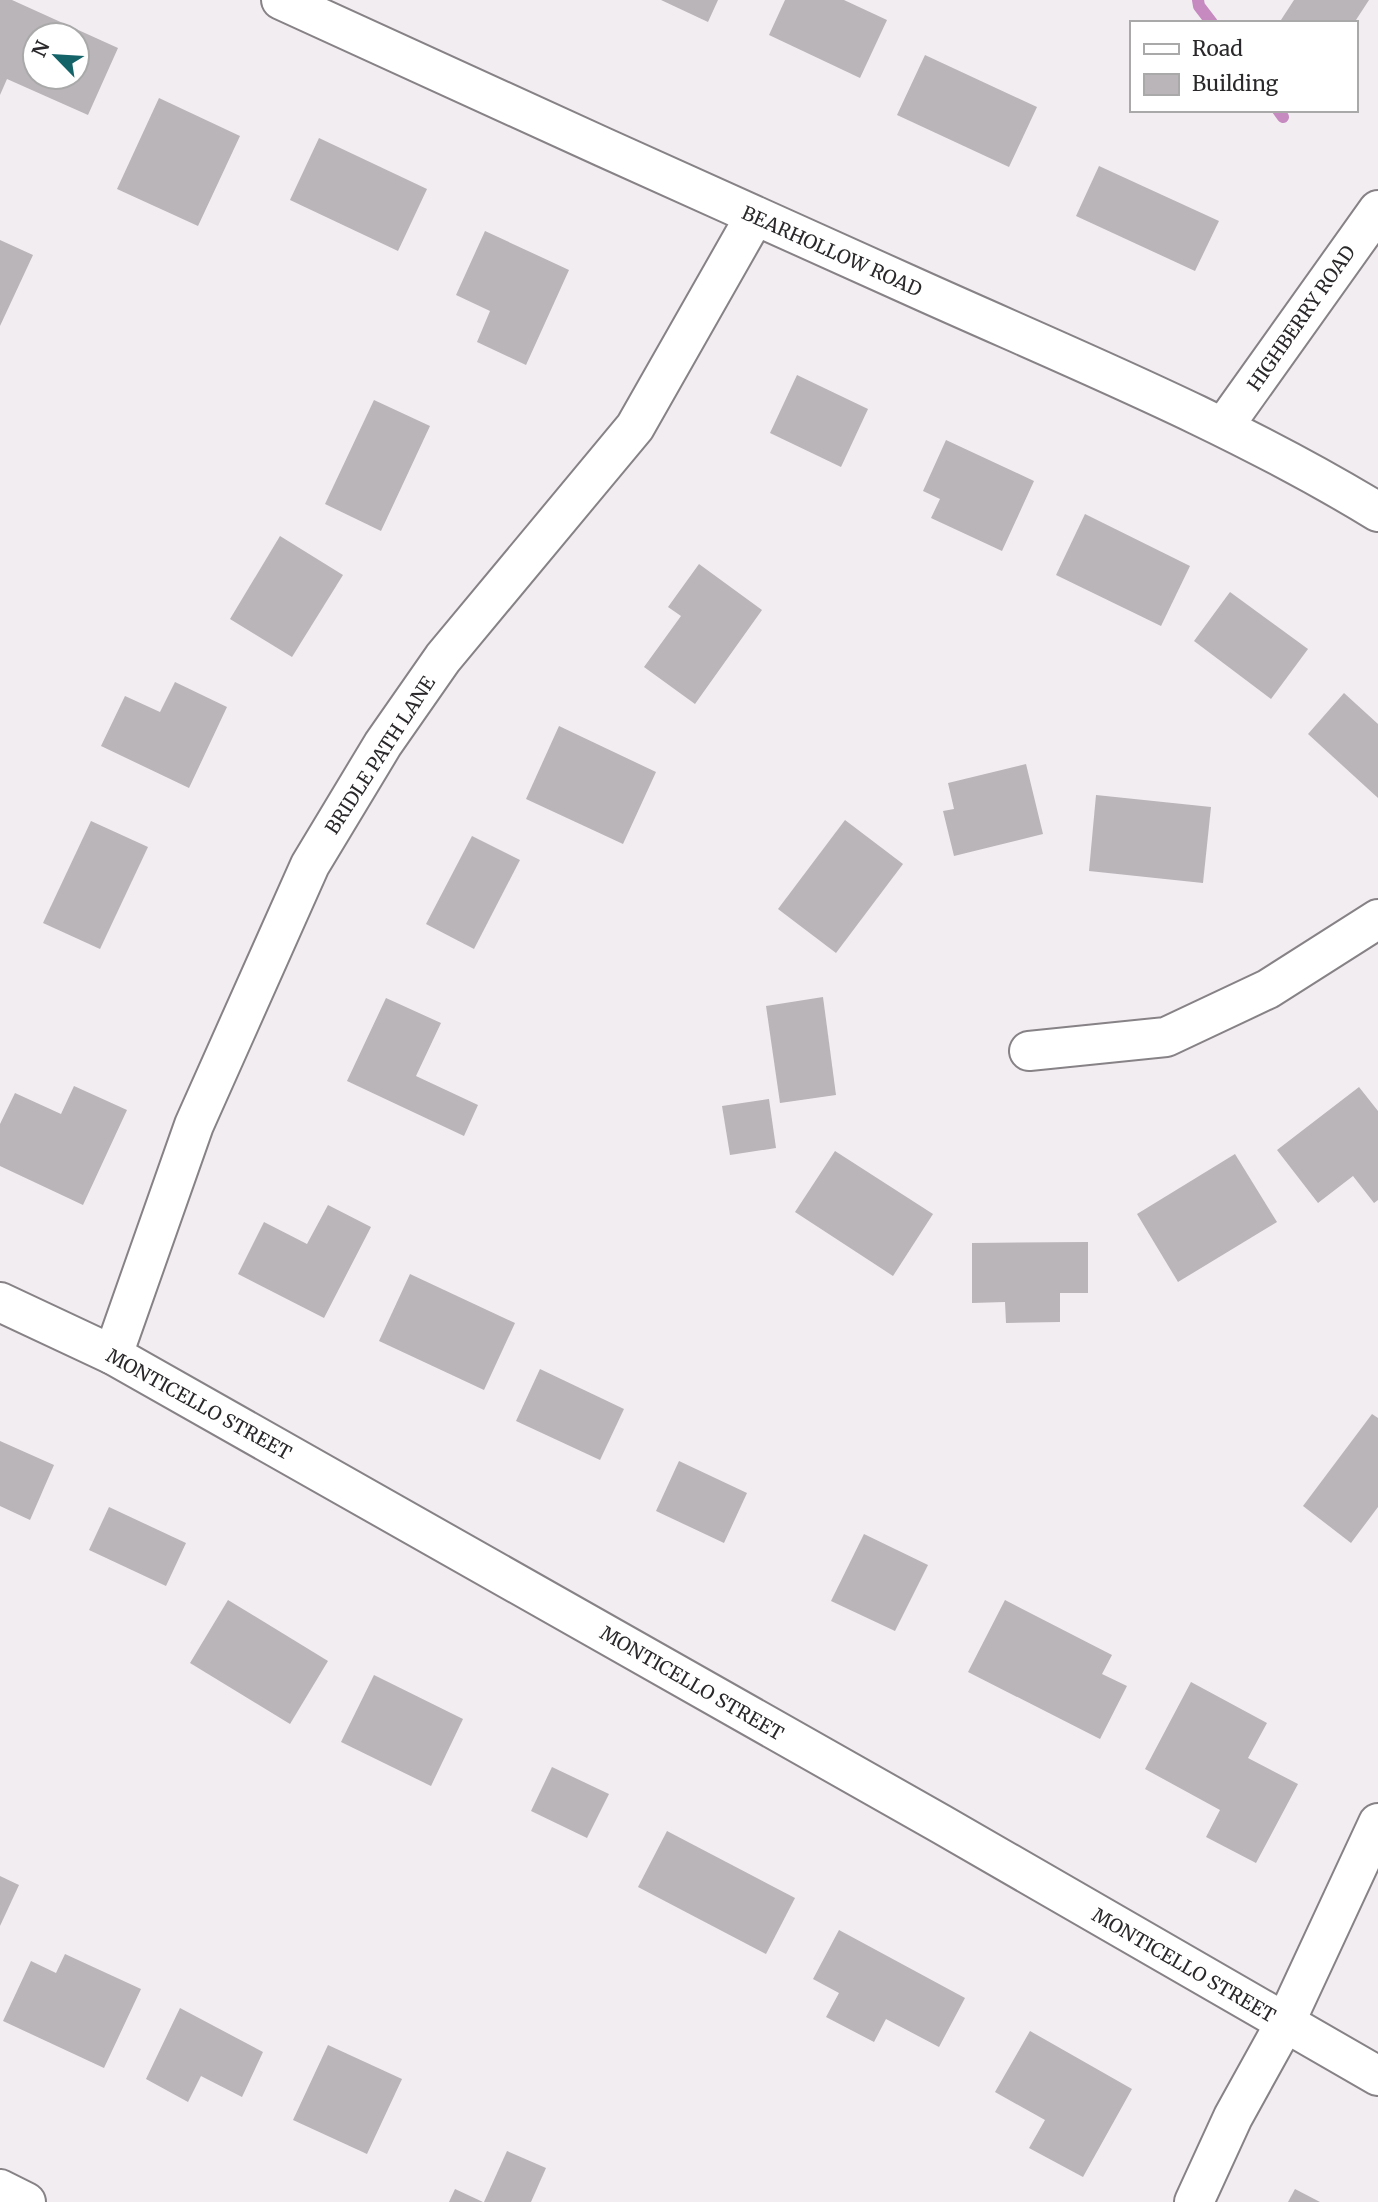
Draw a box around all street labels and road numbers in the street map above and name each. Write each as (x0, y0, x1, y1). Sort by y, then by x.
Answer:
street label: BEARHOLLOW ROAD (738, 200, 926, 302)
street label: HIGHBERRY ROAD (1242, 241, 1360, 395)
street label: BRIDLE PATH LANE (320, 671, 440, 839)
street label: MONTICELLO STREET (102, 1343, 296, 1465)
street label: MONTICELLO STREET (596, 1621, 788, 1745)
street label: MONTICELLO STREET (1088, 1903, 1280, 2027)

